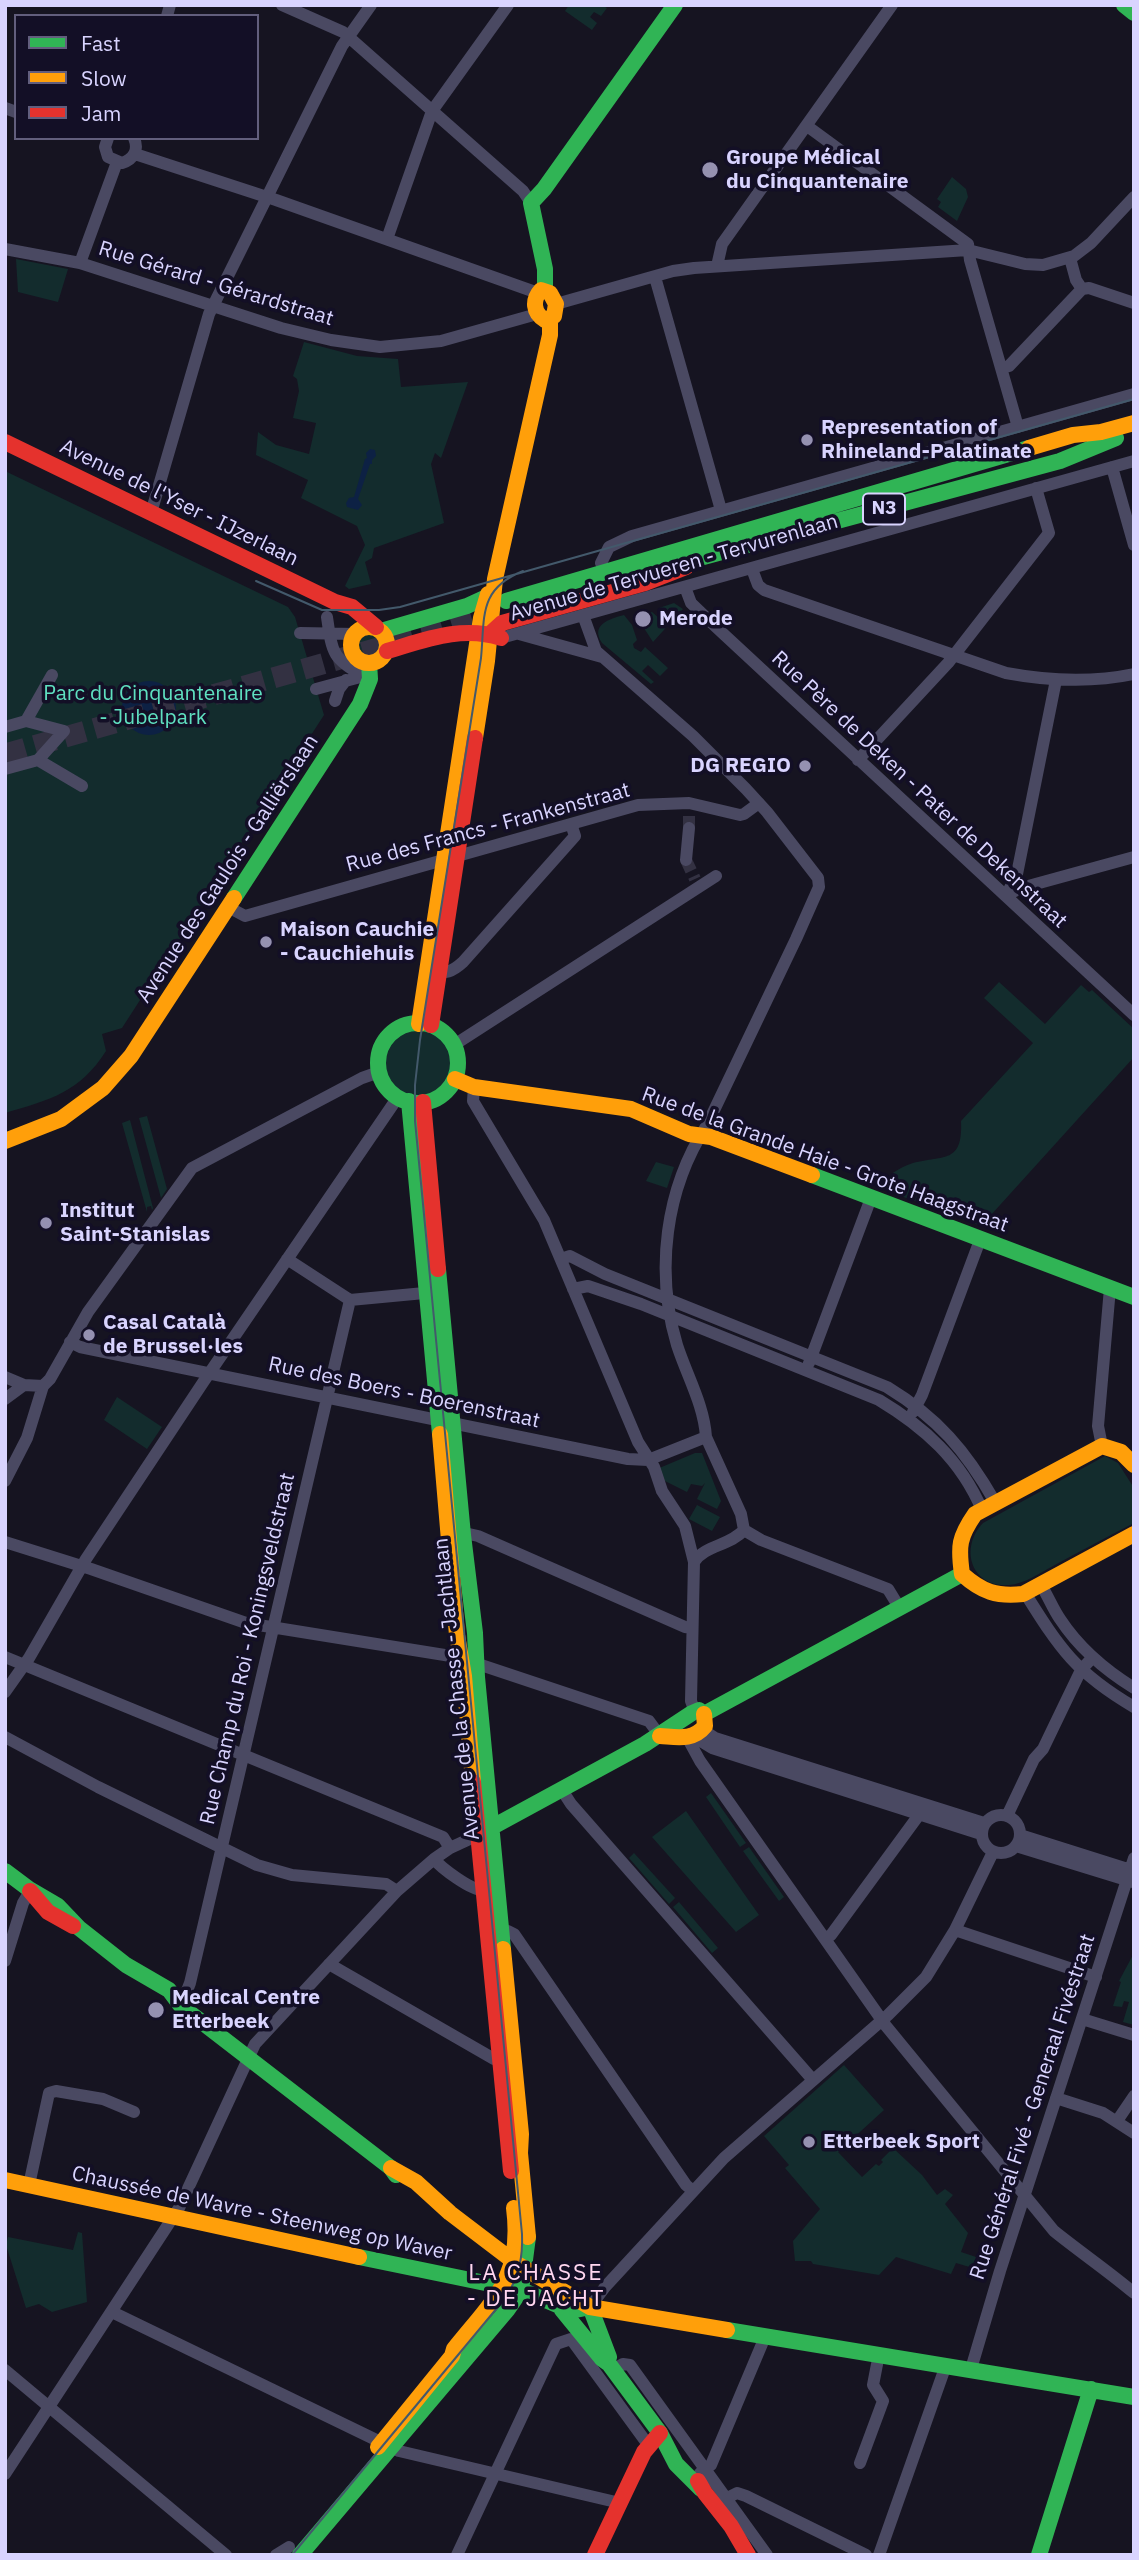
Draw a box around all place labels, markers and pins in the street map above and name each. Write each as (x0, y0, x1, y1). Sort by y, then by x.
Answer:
place label: Groupe Médical du Cinquantenaire (726, 145, 909, 195)
marker: Groupe Médical du Cinquantenaire (700, 160, 720, 180)
place label: Representation of Rhineland-Palatinate (821, 415, 1032, 465)
marker: Representation of Rhineland-Palatinate (799, 432, 815, 448)
place label: Merode (659, 606, 733, 632)
marker: Merode (633, 609, 653, 629)
place label: DG REGIO (690, 753, 791, 779)
marker: DG REGIO (797, 758, 813, 774)
place label: Maison Cauchie - Cauchiehuis (280, 917, 434, 967)
marker: Maison Cauchie - Cauchiehuis (258, 934, 274, 950)
place label: Institut Saint-Stanislas (60, 1198, 210, 1248)
marker: Institut Saint-Stanislas (38, 1215, 54, 1231)
place label: Casal Català de Brussel·les (103, 1310, 243, 1360)
marker: Casal Català de Brussel·les (81, 1327, 97, 1343)
place label: Medical Centre Etterbeek (172, 1985, 320, 2035)
marker: Medical Centre Etterbeek (146, 2000, 166, 2020)
place label: Etterbeek Sport (823, 2129, 980, 2155)
marker: Etterbeek Sport (801, 2134, 817, 2150)

